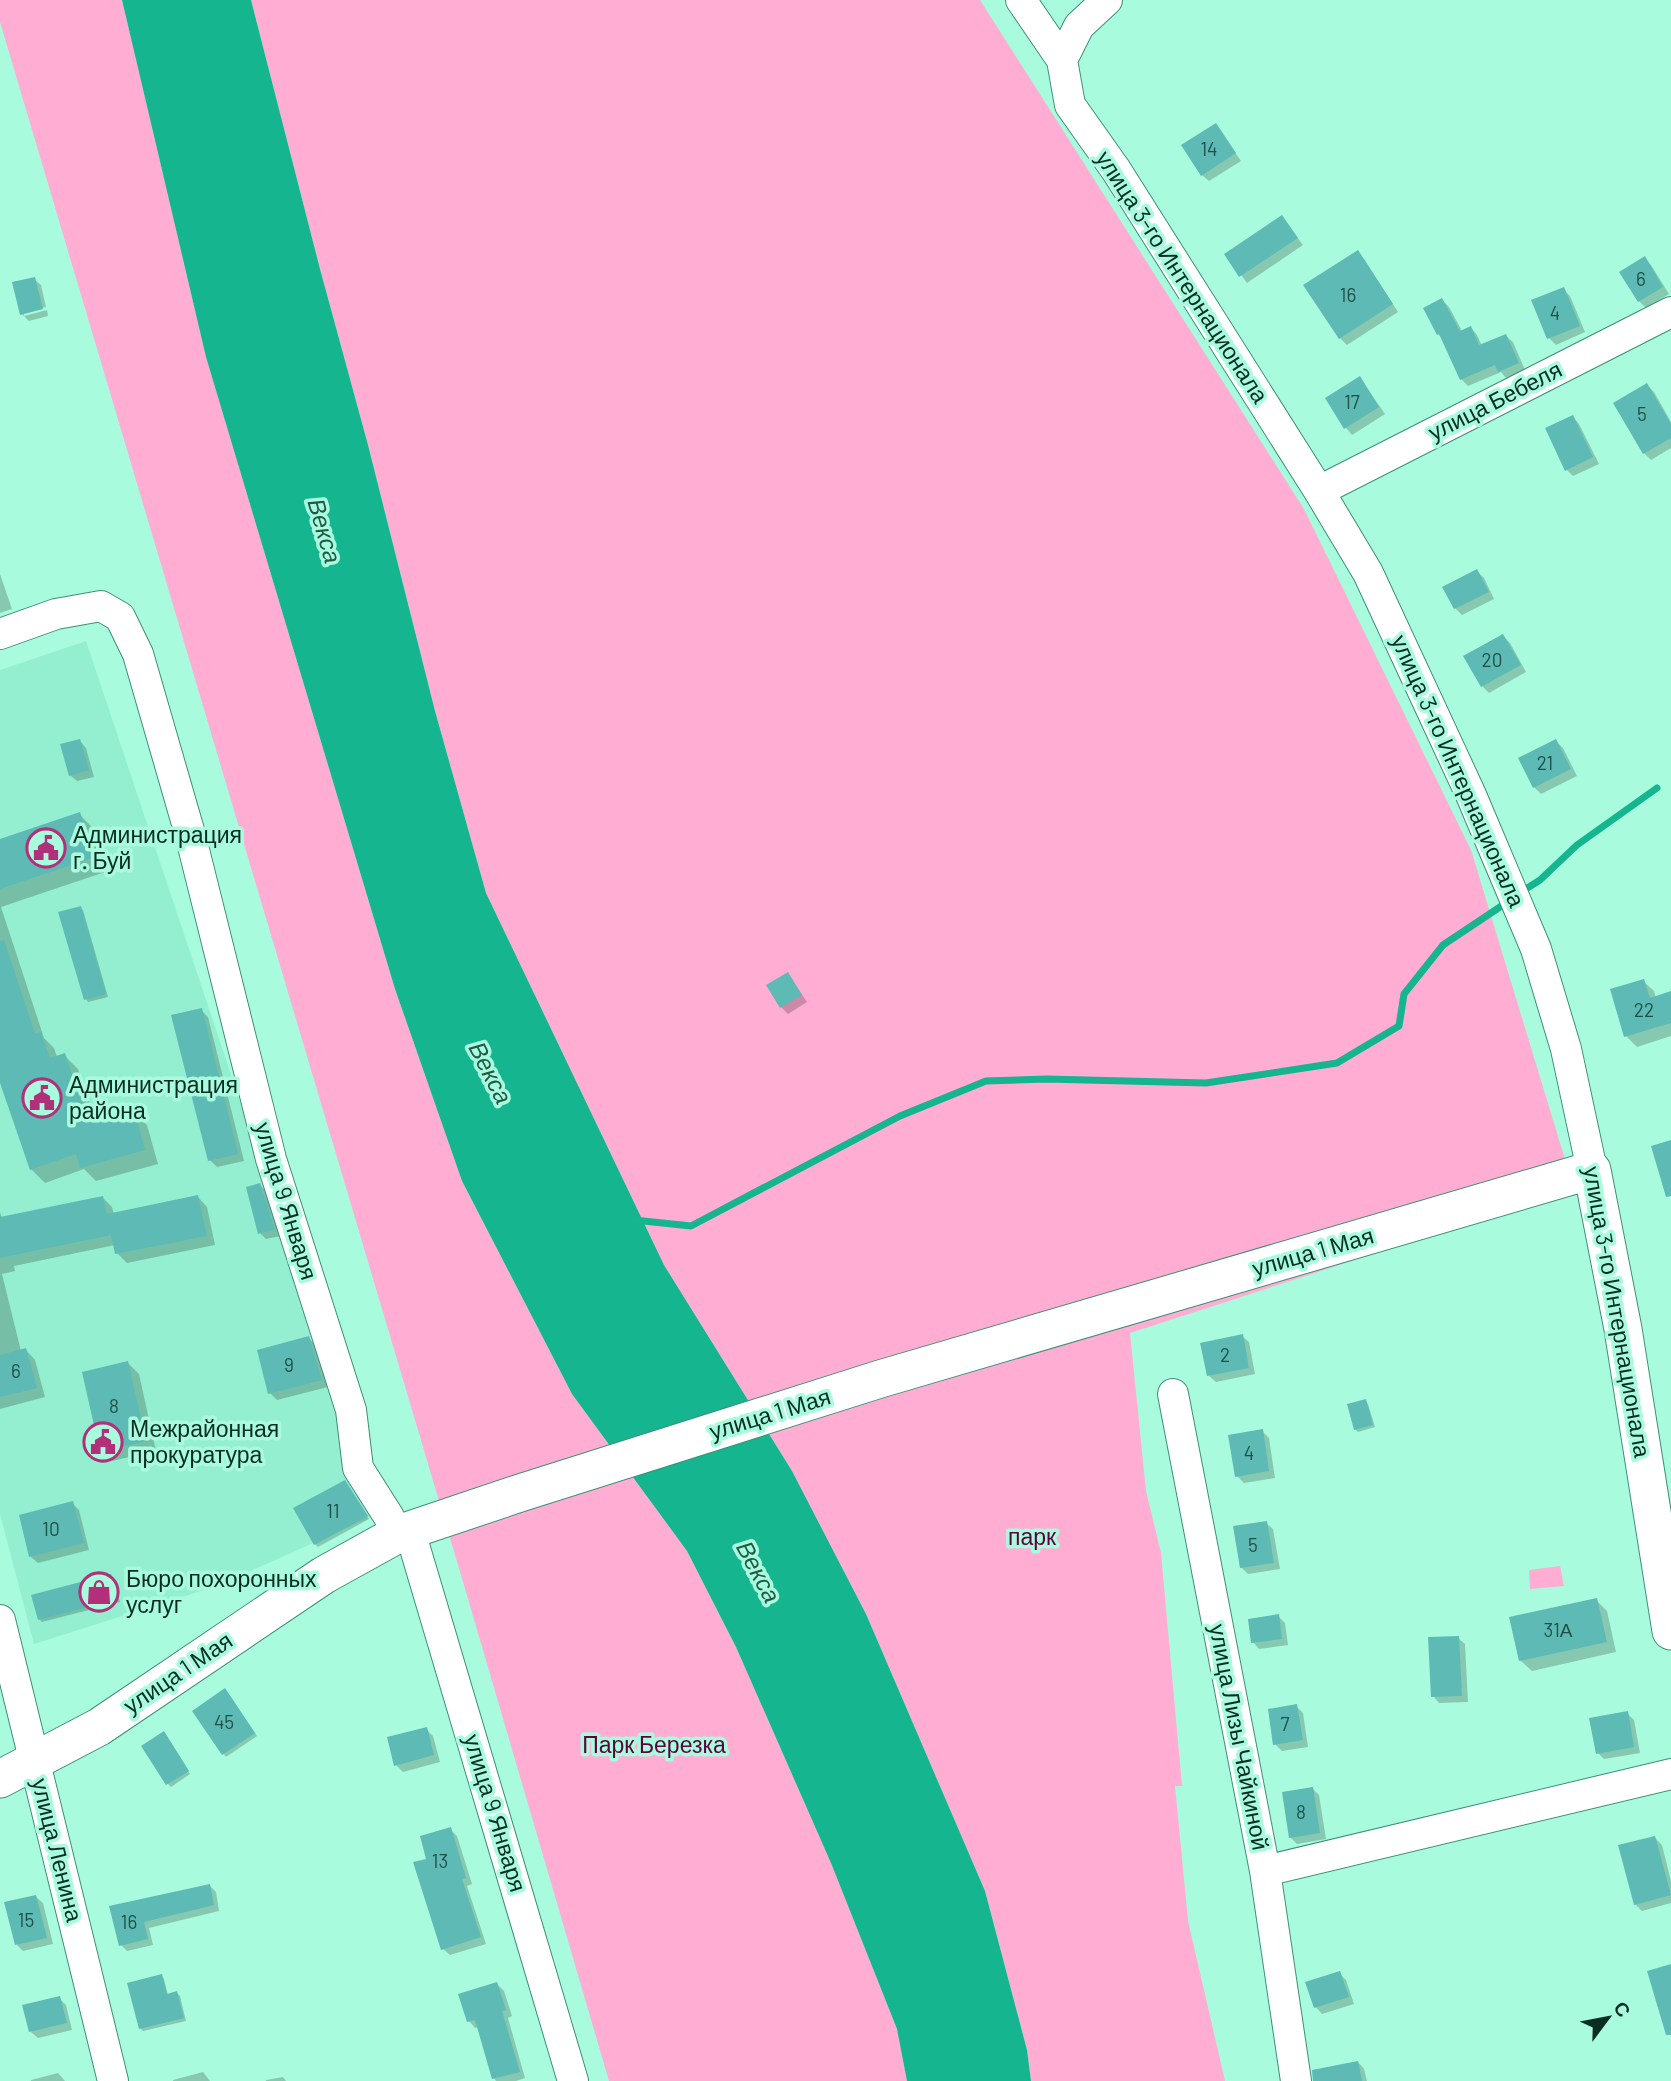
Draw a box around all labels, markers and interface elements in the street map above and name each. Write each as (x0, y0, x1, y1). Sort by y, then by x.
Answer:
house number: 14 (1200, 137, 1218, 160)
street label: улица 3-го Интернационала (1091, 145, 1275, 408)
house number: 6 (1636, 267, 1646, 290)
house number: 16 (1340, 283, 1356, 306)
house number: 4 (1550, 301, 1560, 324)
street label: улица Бебеля (1423, 354, 1566, 446)
house number: 17 (1344, 390, 1360, 413)
house number: 5 (1637, 402, 1647, 425)
water label: Векса (302, 495, 348, 566)
street label: улица 3-го Интернационала (1386, 630, 1532, 911)
house number: 20 (1482, 648, 1502, 671)
house number: 21 (1537, 751, 1553, 774)
place label: Администрация г. Буй (73, 820, 242, 874)
public building icon: Администрация г. Буй (25, 827, 67, 869)
house number: 22 (1634, 998, 1654, 1021)
water label: Векса (463, 1036, 519, 1108)
place label: Администрация района (69, 1070, 238, 1124)
public building icon: Администрация района (21, 1077, 63, 1119)
street label: улица 9 Января (250, 1118, 324, 1283)
street label: улица 3-го Интернационала (1579, 1164, 1657, 1460)
street label: улица 1 Мая (1249, 1220, 1377, 1282)
house number: 2 (1220, 1343, 1230, 1366)
house number: 9 (284, 1353, 294, 1376)
house number: 6 (11, 1359, 21, 1382)
street label: улица 1 Мая (706, 1381, 834, 1445)
house number: 8 (109, 1394, 119, 1417)
place label: Межрайонная прокуратура (130, 1414, 279, 1468)
public building icon: Межрайонная прокуратура (82, 1421, 124, 1463)
house number: 4 (1244, 1441, 1254, 1464)
house number: 11 (326, 1499, 340, 1522)
house number: 10 (42, 1517, 60, 1540)
park label: парк (1008, 1522, 1057, 1550)
house number: 5 (1248, 1533, 1258, 1556)
water label: Векса (731, 1535, 788, 1607)
place label: Бюро похоронных услуг (126, 1564, 317, 1618)
shop icon: Бюро похоронных услуг (78, 1571, 120, 1613)
house number: 31А (1544, 1618, 1573, 1641)
street label: улица Лизы Чайкиной (1204, 1621, 1276, 1852)
street label: улица 1 Мая (118, 1626, 237, 1719)
house number: 45 (214, 1710, 234, 1733)
house number: 7 (1281, 1712, 1290, 1735)
street label: улица 9 Января (459, 1730, 533, 1895)
park label: Парк Березка (582, 1730, 726, 1758)
street label: улица Ленина (27, 1775, 89, 1925)
house number: 8 (1296, 1800, 1306, 1823)
house number: 13 (432, 1849, 448, 1872)
house number: 15 (18, 1908, 34, 1931)
house number: 16 (121, 1910, 137, 1933)
north arrow (1573, 1983, 1643, 2053)
text: С (1609, 1997, 1636, 2021)

